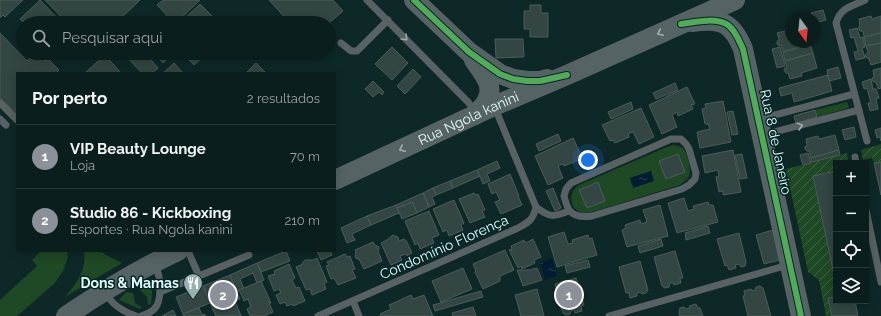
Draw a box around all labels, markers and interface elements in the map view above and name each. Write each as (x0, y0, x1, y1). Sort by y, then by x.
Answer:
north arrow (785, 12, 821, 48)
search box (16, 16, 336, 60)
icon: search (30, 27, 52, 49)
one-way arrow (657, 28, 665, 36)
text: Pesquisar aqui (62, 29, 162, 47)
one-way arrow (400, 33, 408, 41)
text: Por perto (32, 88, 107, 108)
street label: Rua Ngola kanini (416, 88, 521, 148)
street label: Rua 8 de Janeiro (757, 88, 795, 196)
text: 2 resultados (247, 91, 320, 106)
one-way arrow (797, 122, 803, 130)
text: VIP Beauty Lounge (70, 140, 206, 158)
one-way arrow (398, 144, 406, 152)
text: 1 (42, 149, 48, 164)
text: 70 m (290, 149, 320, 164)
your location (578, 150, 598, 170)
text: Loja (70, 158, 95, 173)
map controls (833, 160, 869, 304)
button: + (833, 160, 869, 196)
button: − (833, 196, 869, 232)
text: Studio 86 - Kickboxing (70, 204, 231, 222)
street label: Condomínio Florença (377, 211, 511, 283)
text: 2 (41, 213, 49, 228)
text: 210 m (284, 213, 320, 228)
text: Esportes · Rua Ngola kanini (70, 222, 233, 237)
button: locate (833, 232, 869, 268)
button: layers (833, 268, 869, 304)
restaurant icon: Dons & Mamas (182, 272, 204, 300)
place label: Dons & Mamas (80, 275, 179, 291)
pin: 2 (210, 280, 236, 310)
pin: 1 (556, 280, 582, 310)

